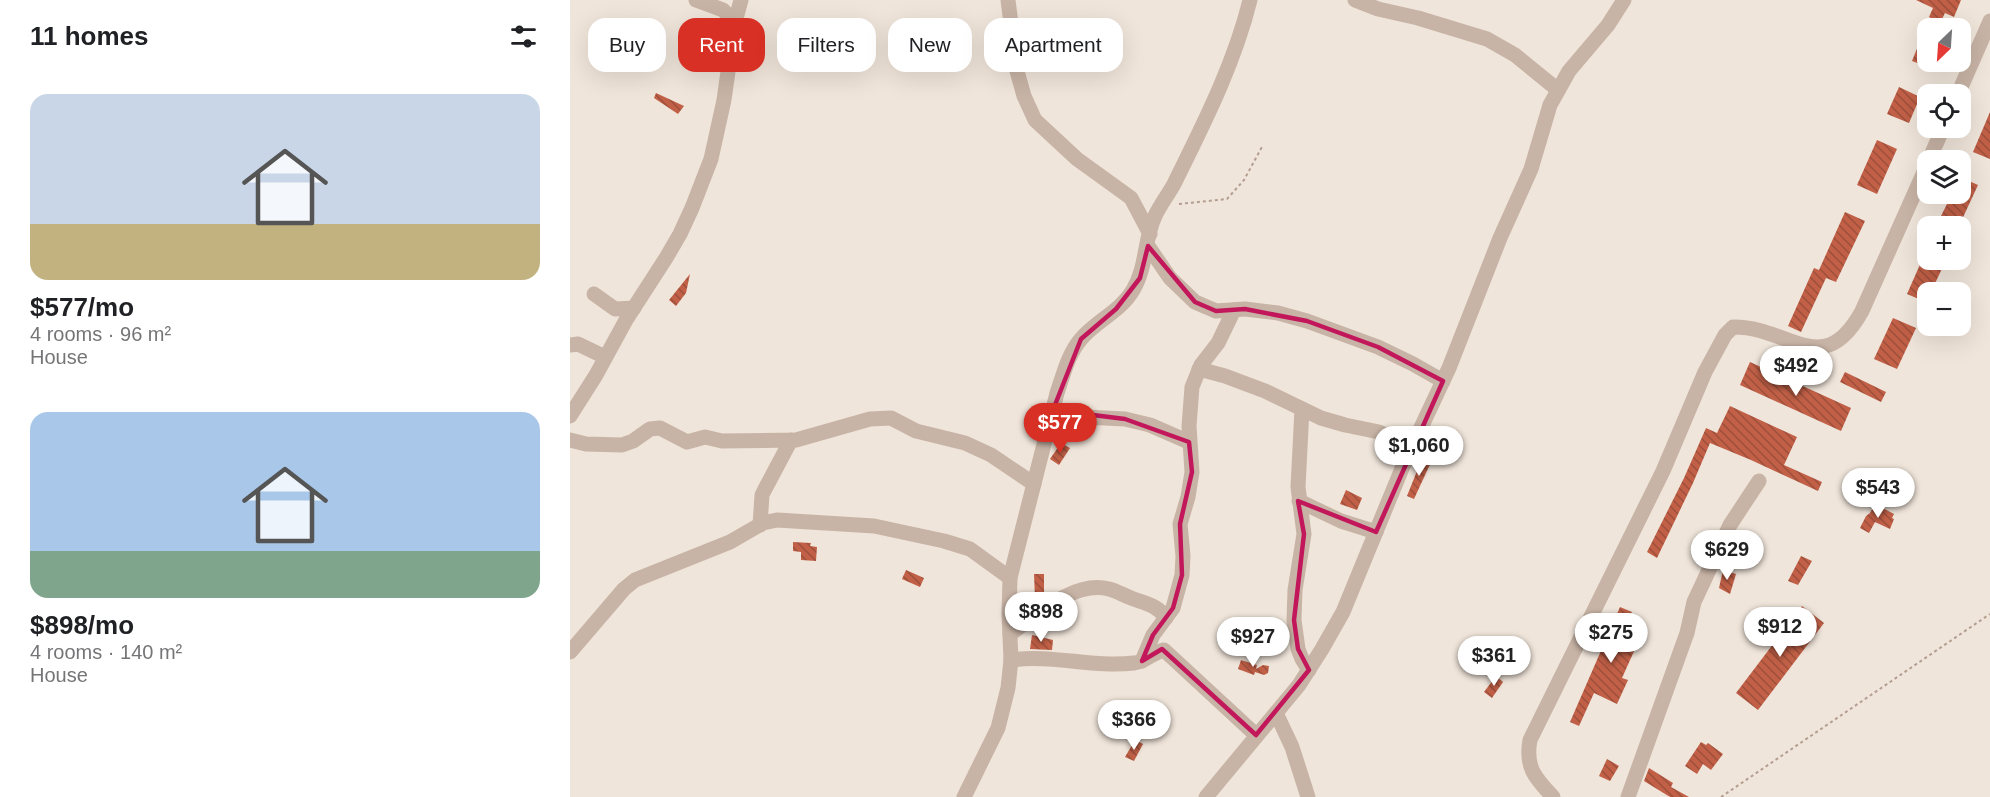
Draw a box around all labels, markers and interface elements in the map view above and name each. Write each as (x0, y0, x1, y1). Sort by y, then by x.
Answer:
chip: Buy (588, 18, 666, 72)
chip: Rent (678, 18, 765, 72)
chip: Filters (777, 18, 876, 72)
chip: New (888, 18, 972, 72)
chip: Apartment (984, 18, 1123, 72)
north arrow (1917, 18, 1971, 72)
map controls (1917, 18, 1971, 336)
icon: filters (507, 20, 540, 53)
text: 11 homes (30, 21, 149, 51)
button: locate (1917, 84, 1971, 138)
icon: home (231, 133, 339, 241)
button: layers (1917, 150, 1971, 204)
button: + (1917, 216, 1971, 270)
button: − (1917, 282, 1971, 336)
text: $577/mo (30, 292, 134, 322)
text: 4 rooms · 96 m² (30, 323, 171, 345)
text: House (30, 346, 88, 368)
pin: $492 (1760, 346, 1832, 397)
text: $492 (1774, 354, 1818, 376)
pin: $577 (1024, 403, 1096, 454)
text: $577 (1038, 411, 1082, 433)
pin: $1,060 (1370, 426, 1468, 477)
text: $1,060 (1388, 434, 1450, 456)
icon: home (231, 451, 339, 559)
pin: $543 (1842, 468, 1914, 519)
text: $543 (1856, 476, 1900, 498)
pin: $629 (1691, 530, 1763, 581)
text: $629 (1705, 538, 1749, 560)
pin: $898 (1005, 592, 1077, 643)
text: $898 (1019, 600, 1063, 622)
pin: $912 (1744, 607, 1816, 658)
text: $898/mo (30, 610, 134, 640)
pin: $275 (1575, 613, 1647, 664)
text: $912 (1758, 615, 1802, 637)
pin: $927 (1217, 617, 1289, 668)
text: $275 (1589, 621, 1633, 643)
text: $927 (1231, 625, 1275, 647)
pin: $361 (1458, 636, 1530, 687)
text: 4 rooms · 140 m² (30, 641, 182, 663)
text: $361 (1472, 644, 1516, 666)
text: House (30, 664, 88, 686)
pin: $366 (1098, 700, 1170, 751)
text: $366 (1112, 708, 1156, 730)

